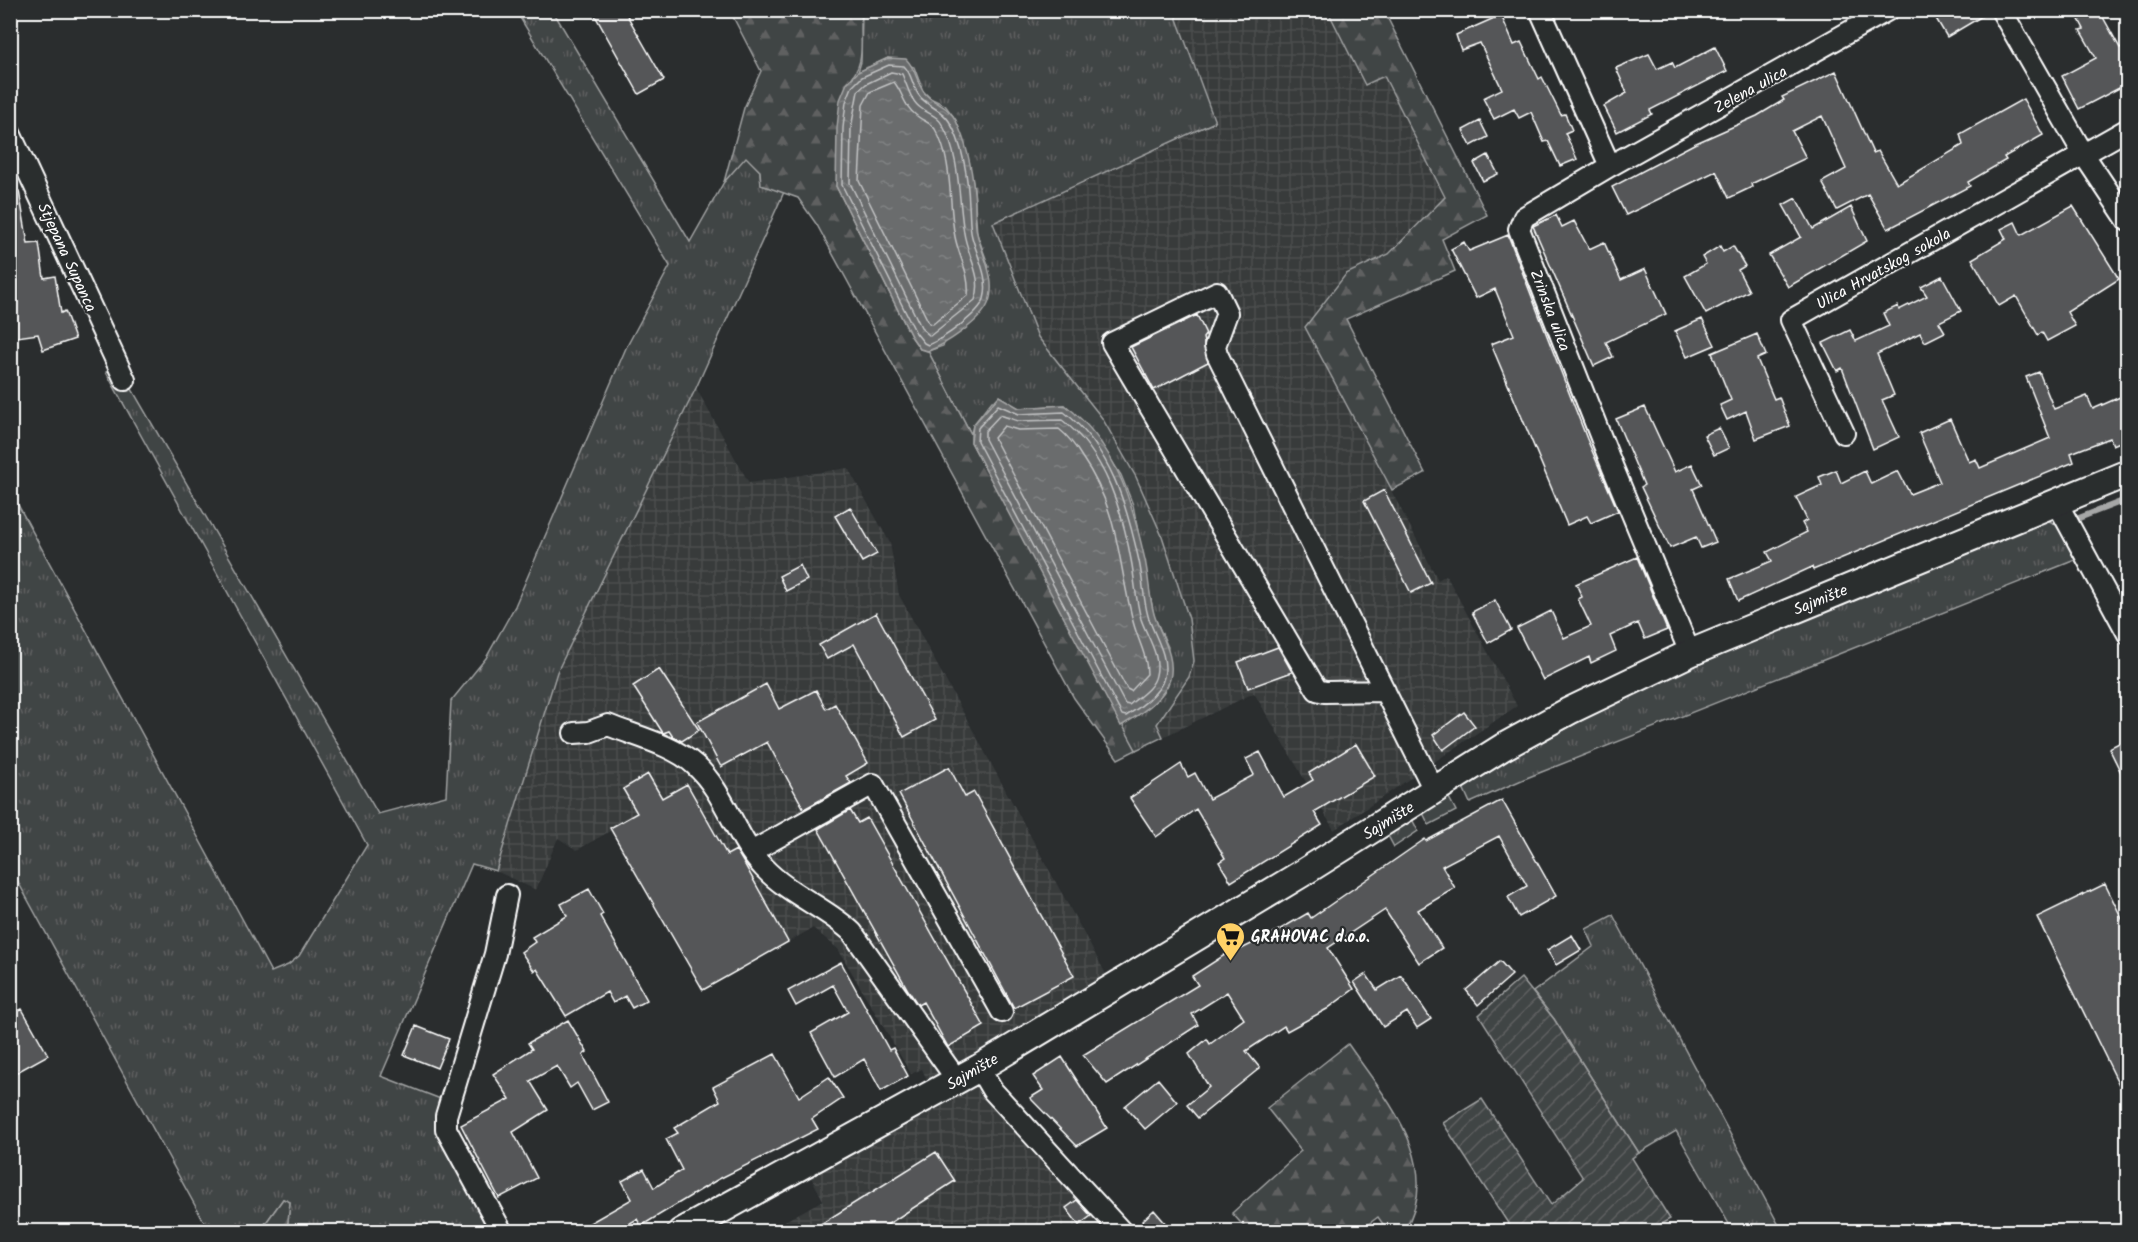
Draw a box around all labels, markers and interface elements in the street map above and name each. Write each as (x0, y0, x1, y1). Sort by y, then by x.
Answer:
street label: Zelena ulica (1709, 60, 1792, 121)
street label: Stjepana Supanca (30, 199, 103, 316)
street label: Ulica Hrvatskog sokola (1812, 222, 1956, 317)
street label: Zrinska ulica (1523, 266, 1577, 355)
street label: Sajmište (1790, 578, 1852, 623)
street label: Sajmište (1358, 796, 1420, 847)
supermarket icon: GRAHOVAC d.o.o. (1214, 920, 1246, 962)
place label: GRAHOVAC d.o.o. (1251, 925, 1370, 950)
street label: Sajmište (942, 1047, 1004, 1097)

